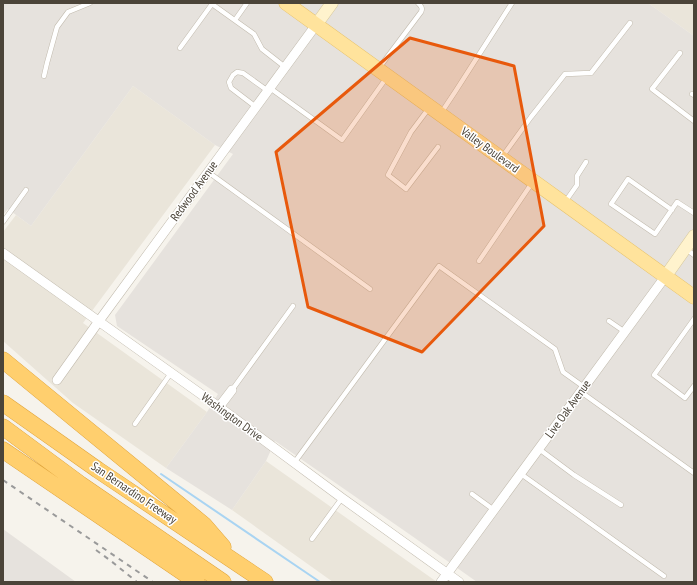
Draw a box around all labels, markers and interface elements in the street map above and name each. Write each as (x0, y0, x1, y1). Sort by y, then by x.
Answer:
street label: Valley Boulevard (457, 123, 522, 176)
street label: Redwood Avenue (167, 158, 220, 224)
street label: Live Oak Avenue (542, 377, 594, 441)
street label: Washington Drive (198, 389, 266, 444)
street label: San Bernardino Freeway (89, 458, 180, 527)

